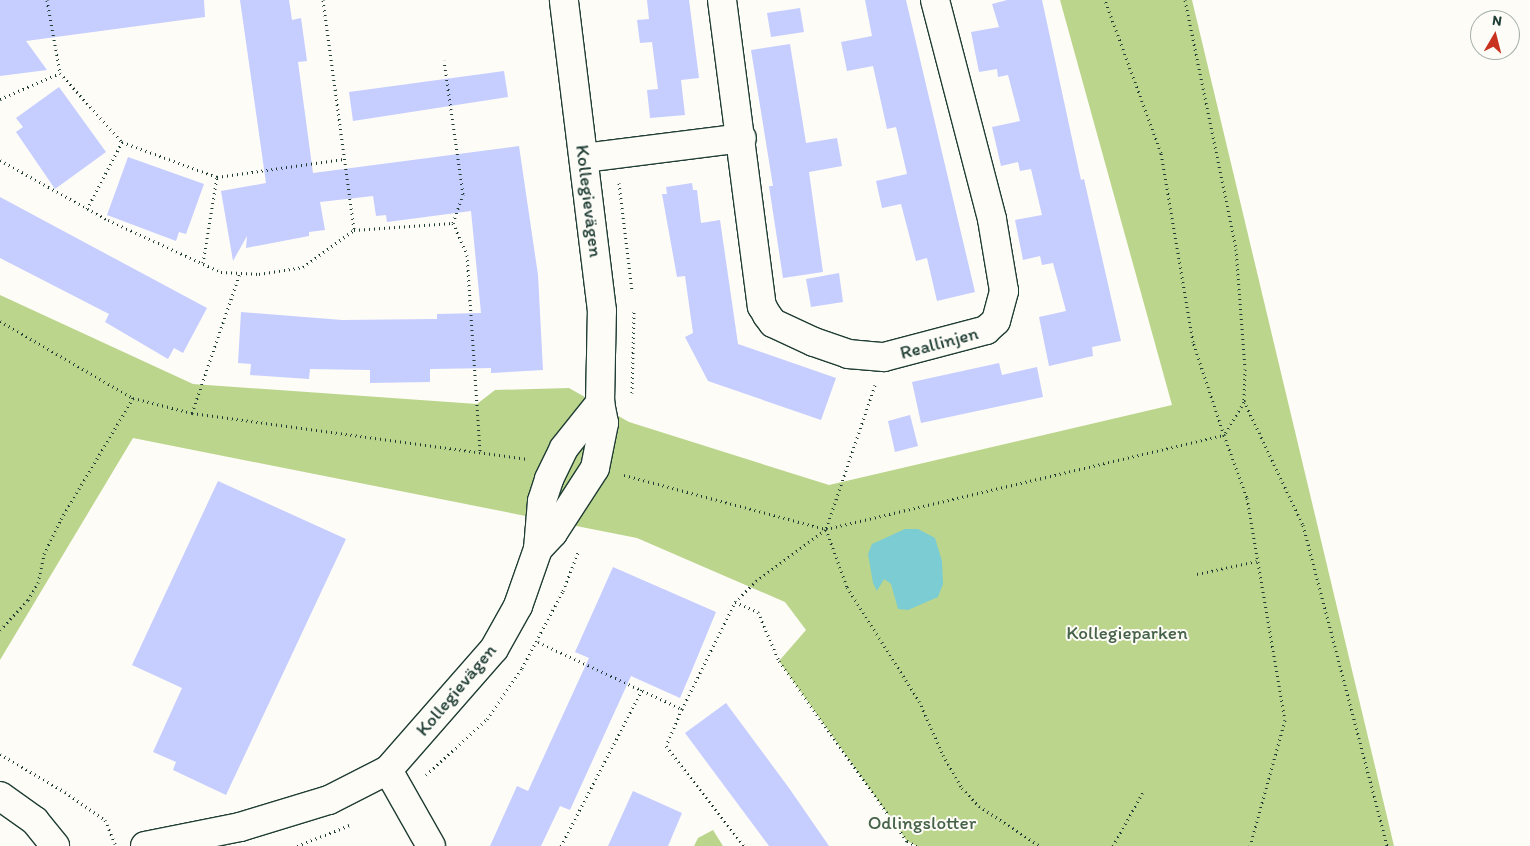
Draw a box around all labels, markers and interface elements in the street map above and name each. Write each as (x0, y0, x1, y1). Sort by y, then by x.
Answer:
north arrow (1470, 10, 1520, 60)
text: N (1491, 12, 1503, 30)
street label: Kollegievägen (571, 143, 607, 259)
street label: Reallinjen (897, 322, 981, 364)
park label: Kollegieparken (1066, 622, 1188, 644)
street label: Kollegievägen (411, 639, 501, 741)
park label: Odlingslotter (868, 812, 976, 834)

